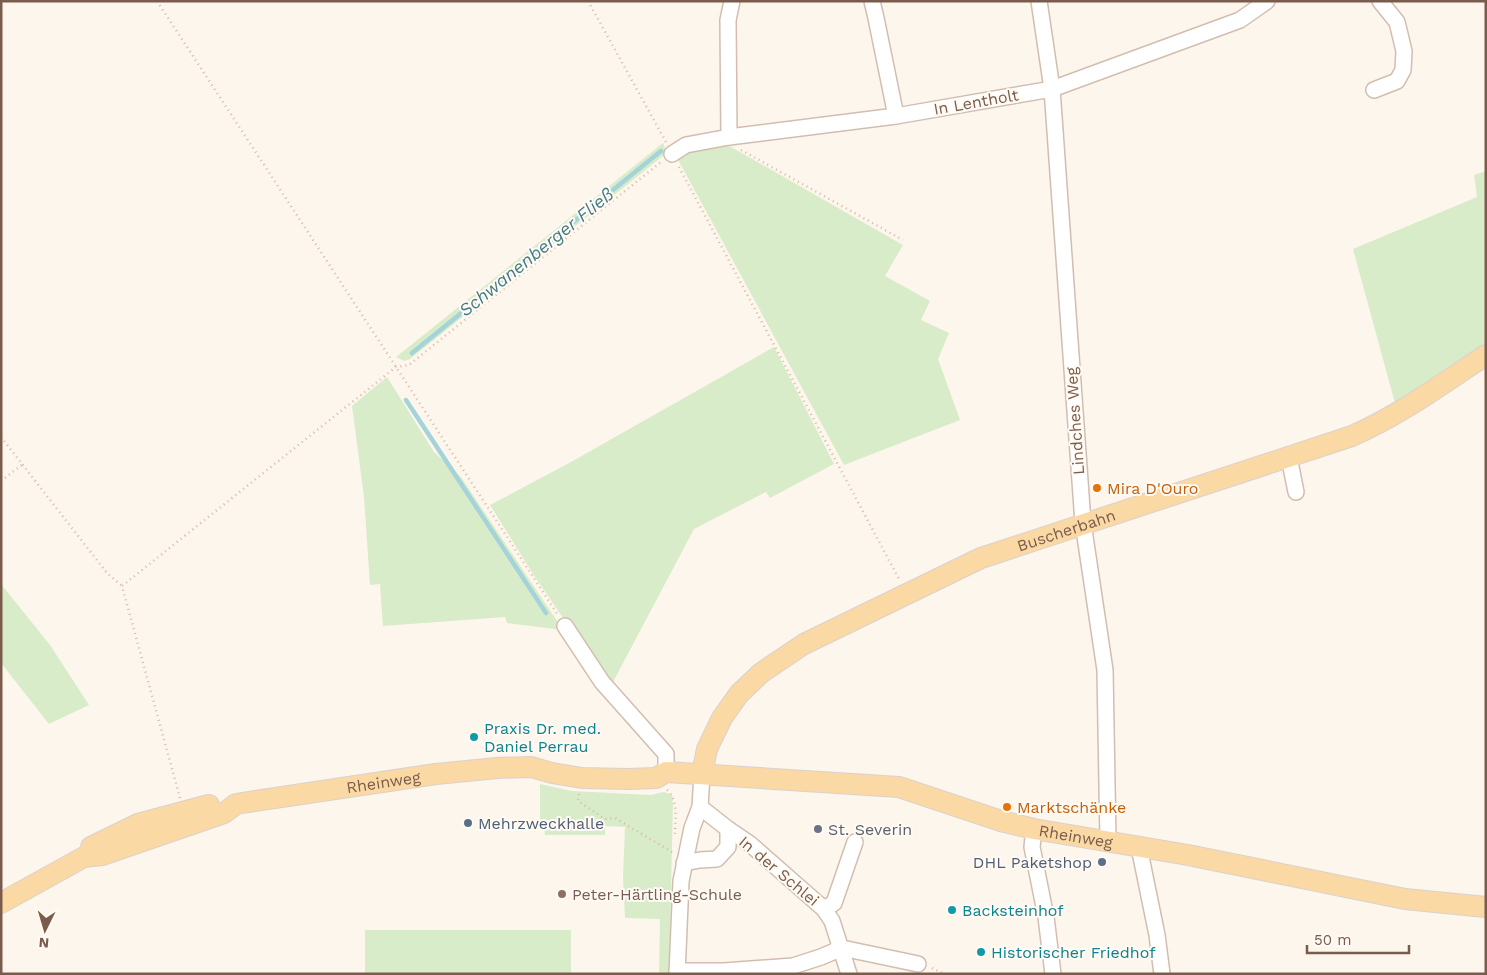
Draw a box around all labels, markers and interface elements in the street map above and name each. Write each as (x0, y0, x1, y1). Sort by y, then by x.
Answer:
street label: In Lentholt (932, 85, 1020, 119)
water label: Schwanenberger Fließ (455, 183, 618, 321)
street label: Lindches Weg (1062, 366, 1088, 475)
place label: Mira D'Ouro (1107, 479, 1198, 498)
marker: Mira D'Ouro (1091, 482, 1103, 494)
street label: Buscherbahn (1015, 505, 1118, 555)
place label: Praxis Dr. med. Daniel Perrau (484, 719, 601, 756)
marker: Praxis Dr. med. Daniel Perrau (468, 731, 480, 743)
street label: Rheinweg (345, 767, 422, 797)
place label: Marktschänke (1017, 798, 1126, 817)
marker: Marktschänke (1001, 801, 1013, 813)
place label: Mehrzweckhalle (478, 814, 604, 833)
marker: Mehrzweckhalle (462, 817, 474, 829)
place label: St. Severin (828, 820, 912, 839)
street label: Rheinweg (1038, 820, 1115, 852)
marker: St. Severin (812, 823, 824, 835)
street label: In der Schlei (735, 832, 823, 910)
place label: DHL Paketshop (973, 853, 1092, 872)
marker: DHL Paketshop (1096, 856, 1108, 868)
place label: Peter-Härtling-Schule (572, 885, 742, 904)
marker: Peter-Härtling-Schule (556, 888, 568, 900)
place label: Backsteinhof (962, 901, 1064, 920)
marker: Backsteinhof (946, 904, 958, 916)
north arrow (20, 905, 70, 955)
scale bar (1307, 922, 1410, 954)
text: 50 m (1314, 931, 1351, 949)
text: N (38, 935, 50, 951)
place label: Historischer Friedhof (991, 943, 1156, 962)
marker: Historischer Friedhof (975, 946, 987, 958)

